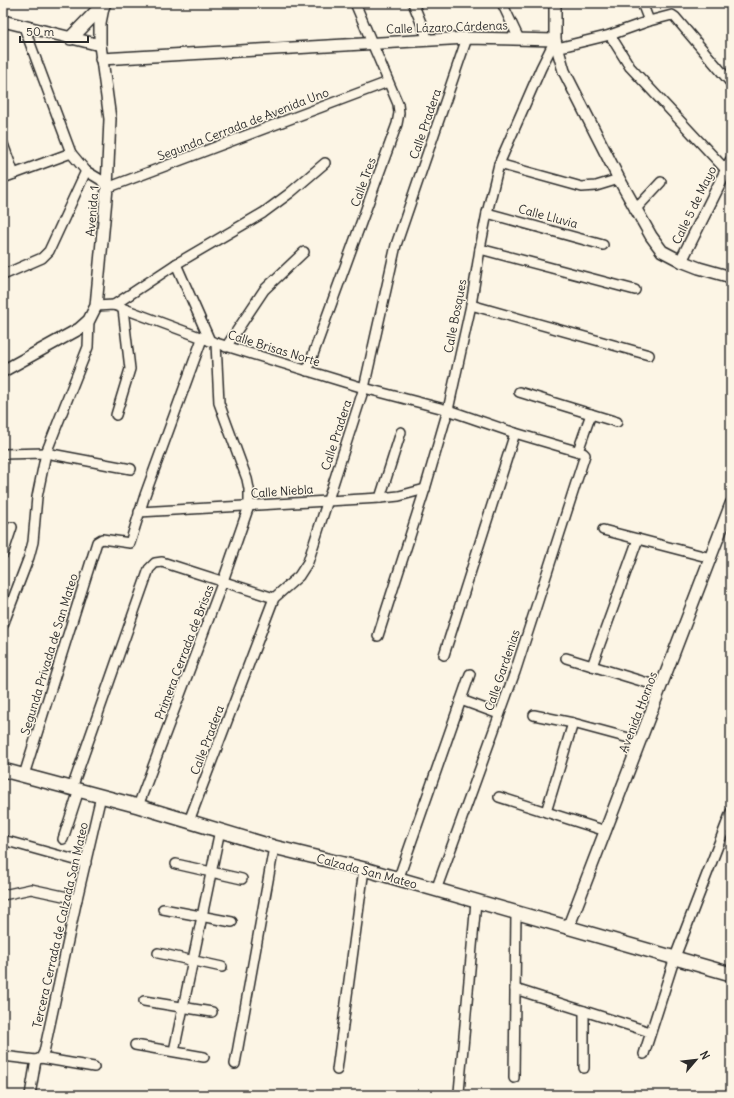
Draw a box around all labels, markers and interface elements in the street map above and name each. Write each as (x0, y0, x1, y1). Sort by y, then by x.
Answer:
street label: Calle Lázaro Cárdenas (386, 17, 508, 37)
scale bar (20, 18, 88, 44)
text: 50 m (26, 24, 55, 39)
street label: Segunda Cerrada de Avenida Uno (155, 84, 331, 164)
street label: Calle Pradera (406, 87, 444, 161)
street label: Calle Tres (347, 155, 379, 209)
street label: Calle 5 de Mayo (669, 163, 720, 247)
street label: Avenida 1 (82, 185, 102, 237)
street label: Calle Lluvia (517, 201, 580, 231)
street label: Calle Bosques (440, 278, 470, 354)
street label: Calle Brisas Norte (226, 327, 322, 369)
street label: Calle Pradera (318, 398, 354, 472)
street label: Calle Niebla (250, 481, 314, 501)
street label: Segunda Privada de San Mateo (17, 571, 81, 737)
street label: Primera Cerrada de Brisas (151, 583, 217, 721)
street label: Calle Gardenias (481, 627, 523, 713)
street label: Avenida Hornos (616, 669, 660, 755)
street label: Calle Pradera (187, 703, 227, 777)
street label: Tercera Cerrada de Calzada San Mateo (29, 820, 91, 1029)
street label: Calzada San Mateo (315, 850, 419, 892)
north arrow (676, 1040, 716, 1080)
text: N (697, 1049, 713, 1062)

